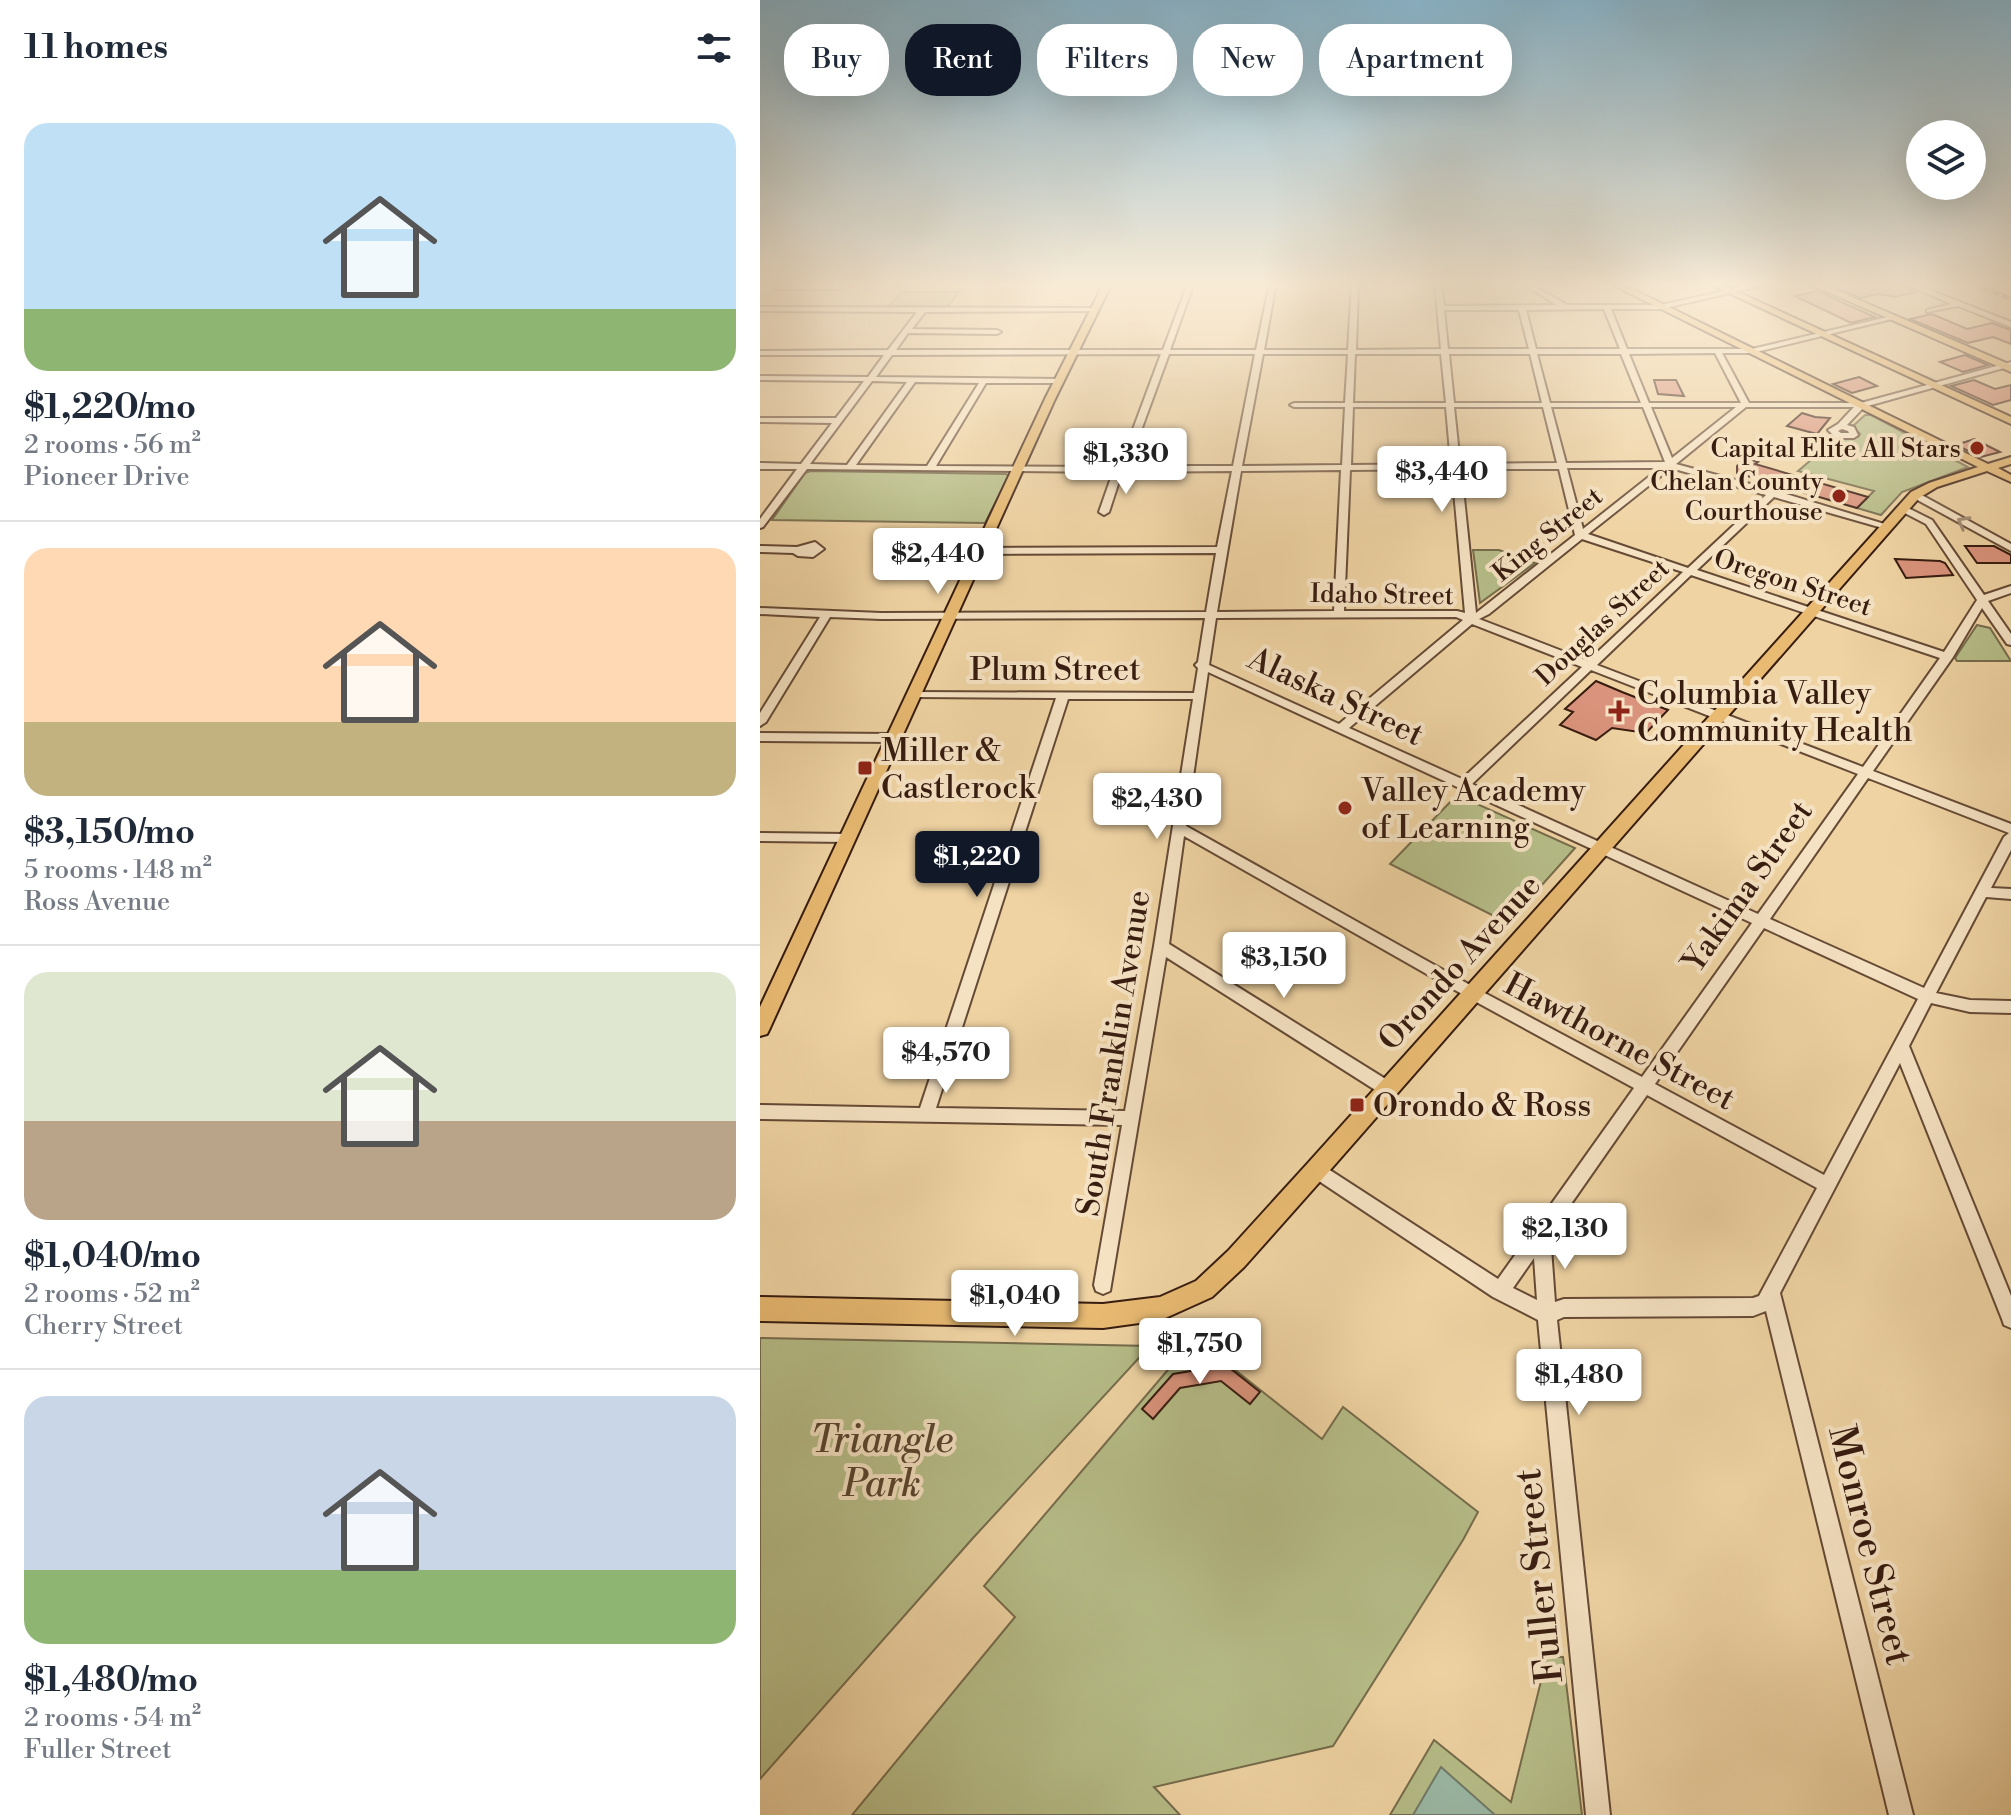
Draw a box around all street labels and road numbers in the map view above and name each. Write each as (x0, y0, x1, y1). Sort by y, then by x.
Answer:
street label: King Street (1486, 481, 1609, 589)
street label: Oregon Street (1710, 542, 1876, 624)
street label: Douglas Street (1529, 553, 1676, 693)
street label: Idaho Street (1310, 578, 1454, 612)
street label: Alaska Street (1241, 638, 1430, 755)
street label: Plum Street (969, 650, 1141, 690)
street label: Yakima Street (1673, 793, 1822, 982)
street label: Orondo Avenue (1370, 866, 1549, 1059)
street label: South Franklin Avenue (1068, 887, 1160, 1219)
street label: Hawthorne Street (1497, 964, 1742, 1120)
street label: Monroe Street (1817, 1421, 1922, 1670)
street label: Fuller Street (1505, 1466, 1574, 1685)

